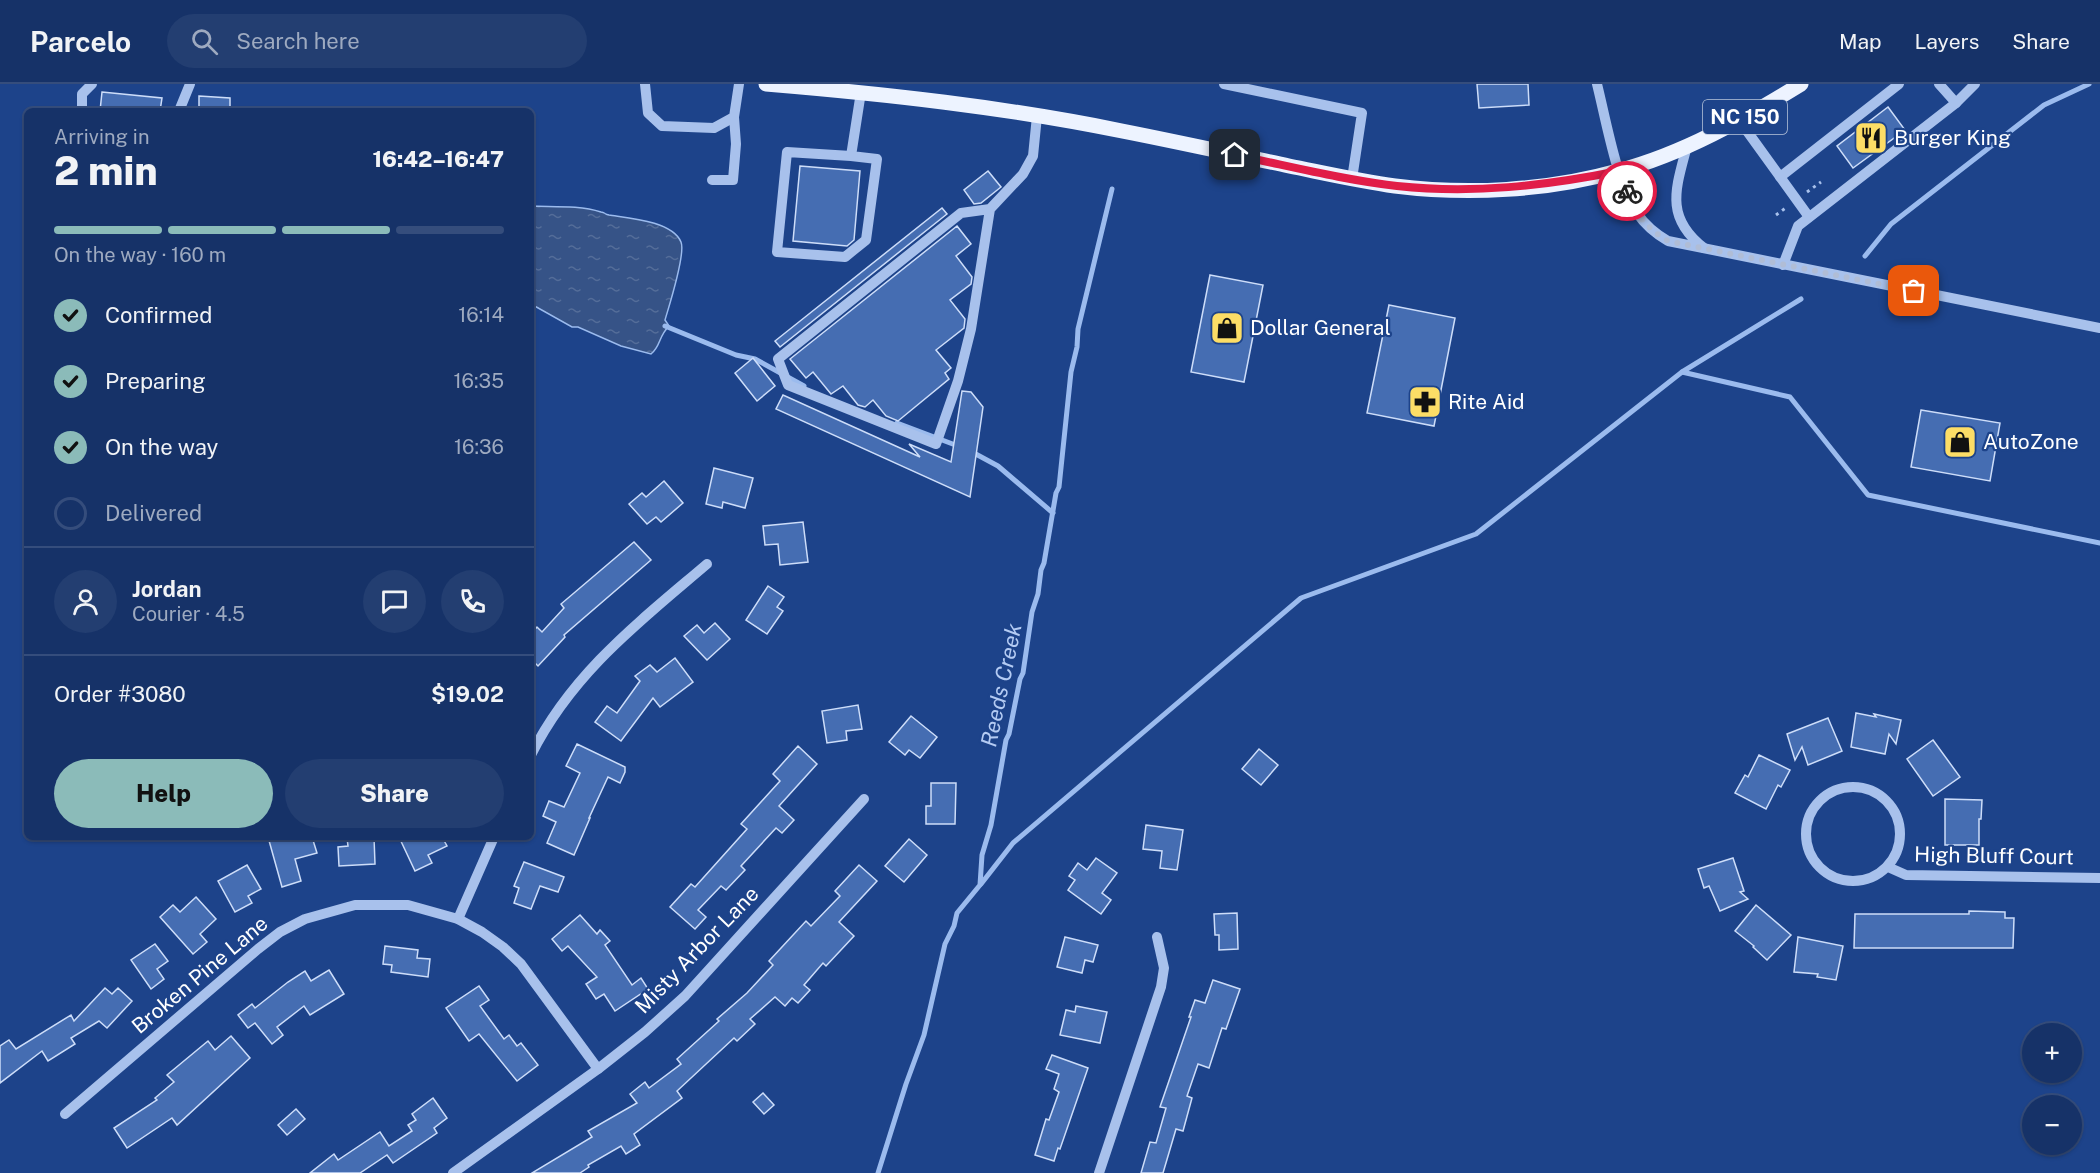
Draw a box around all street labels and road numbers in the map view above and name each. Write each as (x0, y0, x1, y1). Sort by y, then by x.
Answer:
road number: NC 150 (1703, 100, 1787, 134)
street label: High Bluff Court (1914, 842, 2074, 869)
street label: Misty Arbor Lane (630, 881, 764, 1018)
street label: Broken Pine Lane (127, 911, 273, 1039)

